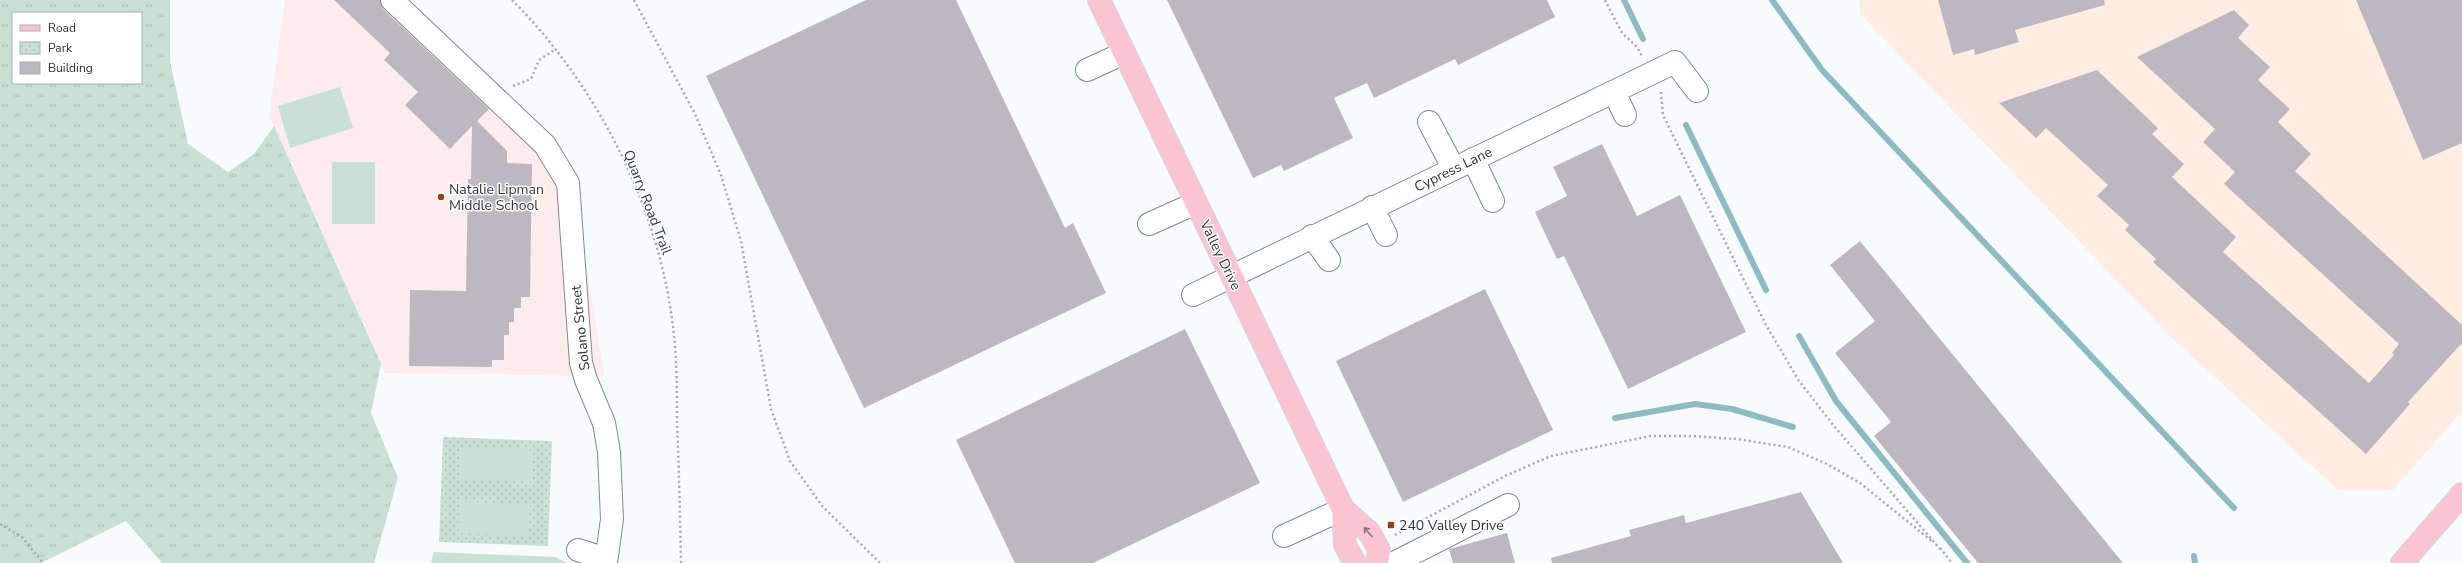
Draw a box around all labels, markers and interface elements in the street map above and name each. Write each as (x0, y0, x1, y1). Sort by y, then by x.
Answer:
legend (12, 12, 142, 84)
text: Road (48, 20, 76, 36)
text: Park (48, 40, 73, 56)
text: Building (48, 60, 93, 76)
street label: Cypress Lane (1411, 142, 1495, 196)
street label: Quarry Road Trail (619, 147, 677, 258)
place label: Natalie Lipman Middle School (449, 180, 544, 215)
marker: Natalie Lipman Middle School (436, 192, 446, 202)
street label: Valley Drive (1195, 216, 1246, 293)
street label: Solano Street (567, 284, 594, 371)
place label: 240 Valley Drive (1399, 516, 1504, 535)
marker: 240 Valley Drive (1386, 520, 1396, 530)
one-way arrow (1363, 527, 1372, 538)

